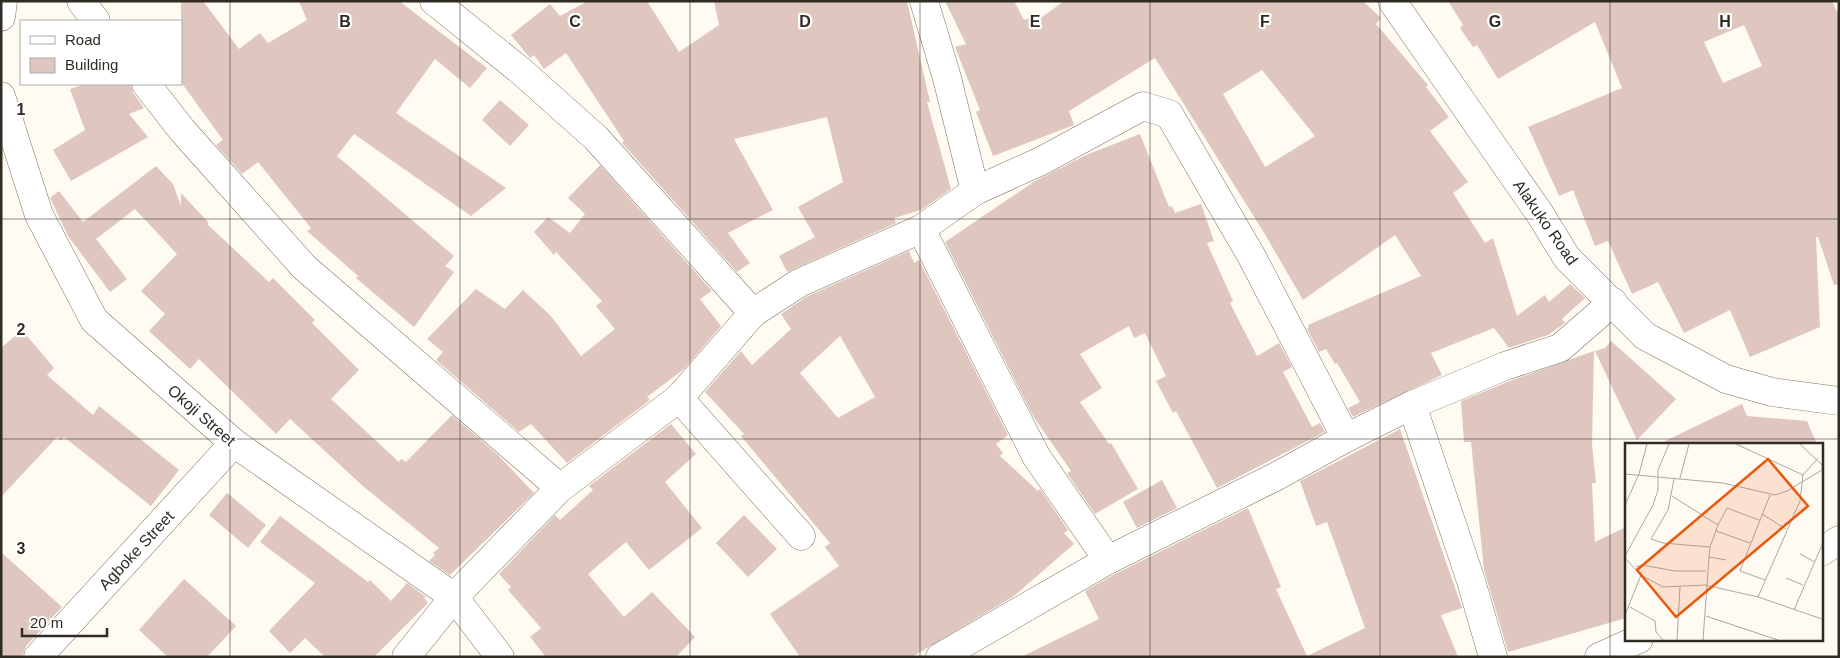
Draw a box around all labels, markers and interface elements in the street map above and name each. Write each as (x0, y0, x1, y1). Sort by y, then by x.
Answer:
text: B (339, 13, 351, 30)
text: C (569, 13, 581, 30)
text: D (799, 13, 811, 30)
text: E (1030, 13, 1041, 30)
text: F (1260, 13, 1270, 30)
text: G (1489, 13, 1501, 30)
text: H (1719, 13, 1731, 30)
legend (20, 20, 182, 85)
text: Road (65, 31, 101, 48)
text: Building (65, 56, 118, 73)
text: 1 (17, 101, 26, 118)
street label: Alakuko Road (1510, 177, 1581, 268)
text: 2 (17, 321, 26, 338)
street label: Okoji Street (165, 382, 239, 450)
inset map (1625, 443, 1822, 640)
street label: Agboke Street (96, 507, 178, 593)
text: 3 (17, 540, 26, 557)
scale bar (22, 606, 108, 638)
text: 20 m (30, 614, 63, 631)

